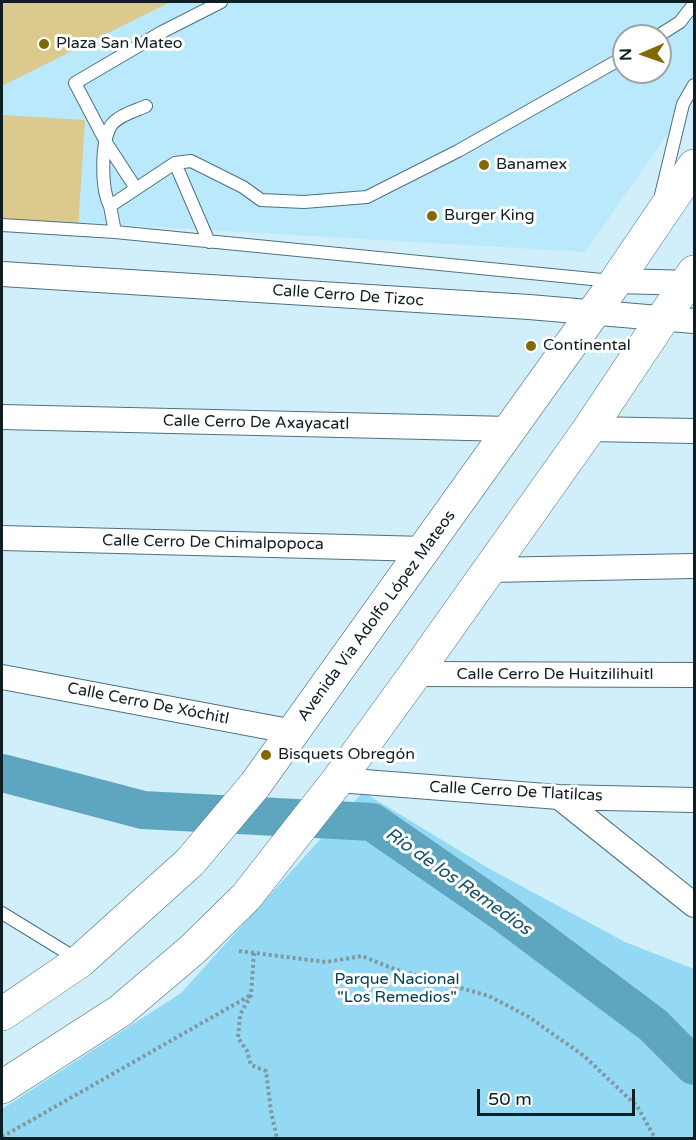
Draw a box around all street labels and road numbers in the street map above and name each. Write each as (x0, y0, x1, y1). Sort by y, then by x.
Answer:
street label: Calle Cerro De Tizoc (272, 281, 424, 311)
street label: Calle Cerro De Axayacatl (163, 412, 349, 434)
street label: Avenida Via Adolfo López Mateos (294, 507, 460, 725)
street label: Calle Cerro De Chimalpopoca (102, 531, 324, 555)
street label: Calle Cerro De Huitzilihuitl (456, 665, 654, 685)
street label: Calle Cerro De Xóchitl (66, 679, 230, 729)
street label: Calle Cerro De Tlatilcas (429, 778, 603, 806)

